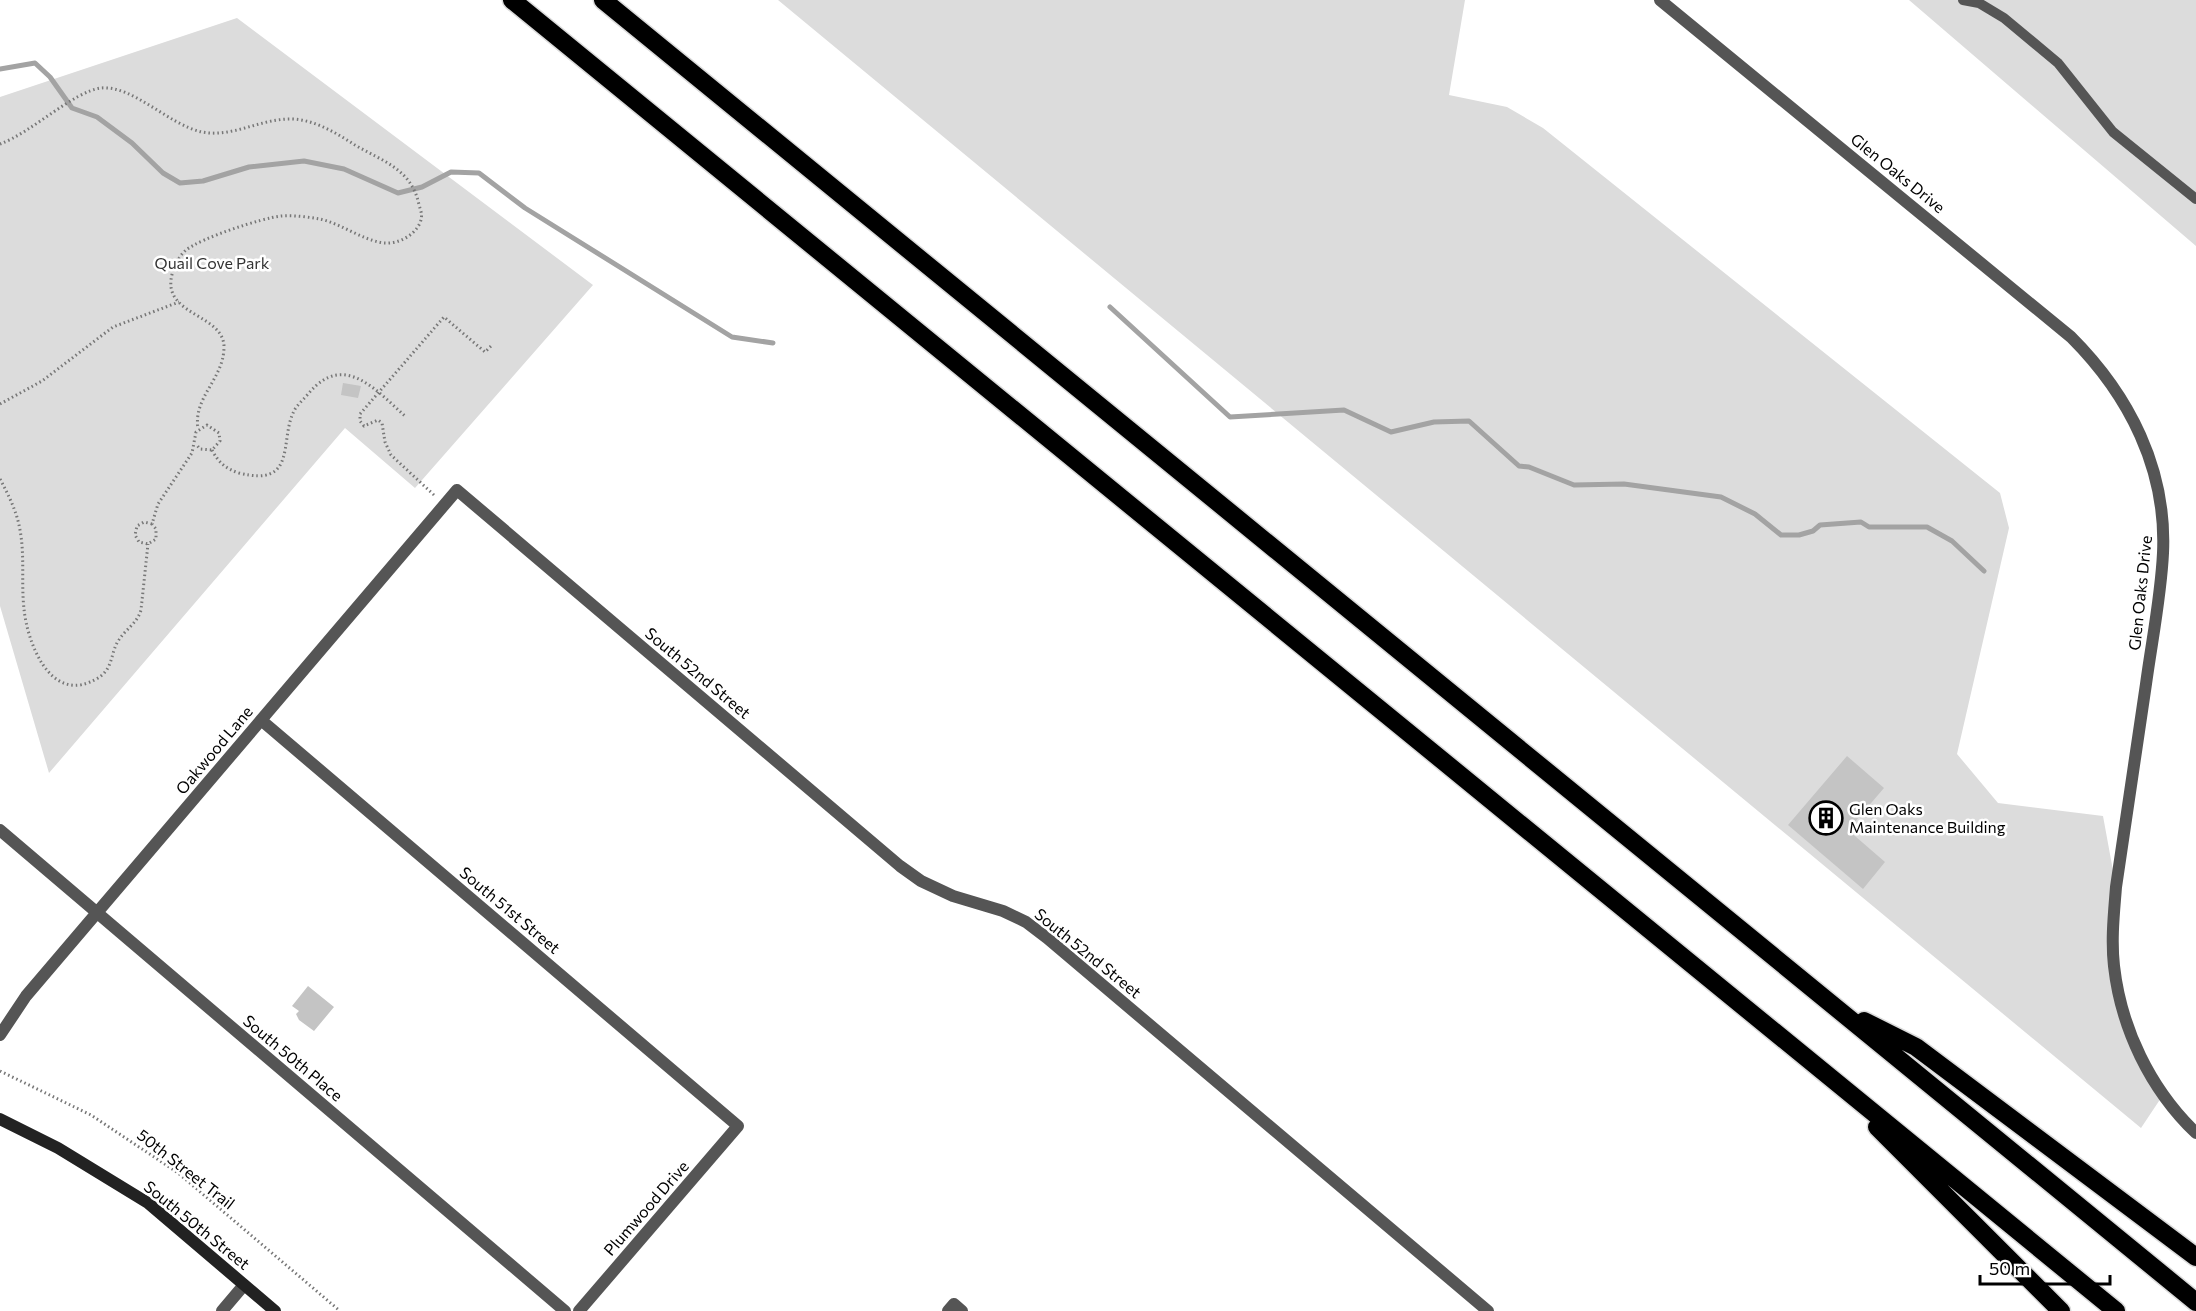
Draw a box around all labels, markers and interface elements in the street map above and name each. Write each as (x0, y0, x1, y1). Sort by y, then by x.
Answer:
street label: Glen Oaks Drive (1847, 129, 1949, 216)
park label: Quail Cove Park (155, 253, 270, 272)
street label: Glen Oaks Drive (2124, 534, 2155, 651)
street label: South 52nd Street (642, 623, 755, 722)
street label: Oakwood Lane (171, 702, 256, 798)
place label: Glen Oaks Maintenance Building (1849, 799, 2006, 836)
building icon: Glen Oaks Maintenance Building (1808, 800, 1844, 836)
street label: South 51st Street (456, 862, 565, 957)
street label: South 52nd Street (1031, 904, 1146, 1002)
street label: South 50th Place (240, 1011, 347, 1105)
street label: 50th Street Trail (134, 1125, 239, 1213)
street label: Plumwood Drive (599, 1156, 692, 1259)
street label: South 50th Street (141, 1176, 254, 1273)
scale bar (1980, 1248, 2110, 1286)
text: 50 m (1989, 1257, 2030, 1279)

